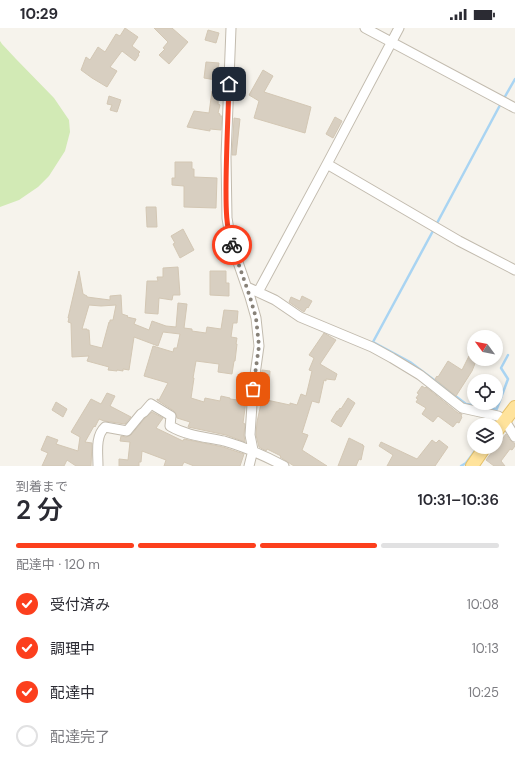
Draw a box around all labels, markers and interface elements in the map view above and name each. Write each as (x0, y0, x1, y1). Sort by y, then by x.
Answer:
text: 10:29 (20, 4, 58, 24)
pin (212, 67, 246, 101)
icon: home (218, 73, 240, 95)
courier (212, 225, 252, 265)
icon: bike (221, 234, 243, 256)
north arrow (467, 330, 503, 366)
map controls (467, 330, 503, 454)
pin (236, 372, 270, 406)
button: locate (467, 374, 503, 410)
icon: bag (242, 378, 264, 400)
button: layers (467, 418, 503, 454)
text: 到着まで (16, 478, 68, 495)
text: 10:31–10:36 (418, 490, 499, 510)
text: 2 分 (16, 493, 63, 527)
text: 配達中 · 120 m (16, 556, 100, 573)
icon: check (16, 593, 38, 615)
text: 受付済み (50, 595, 110, 615)
text: 10:08 (467, 596, 499, 613)
icon: check (16, 637, 38, 659)
text: 調理中 (50, 639, 95, 659)
text: 10:13 (472, 640, 499, 657)
icon: check (16, 681, 38, 703)
text: 配達中 (50, 683, 95, 703)
text: 10:25 (468, 684, 499, 701)
text: 配達完了 (50, 727, 110, 747)

